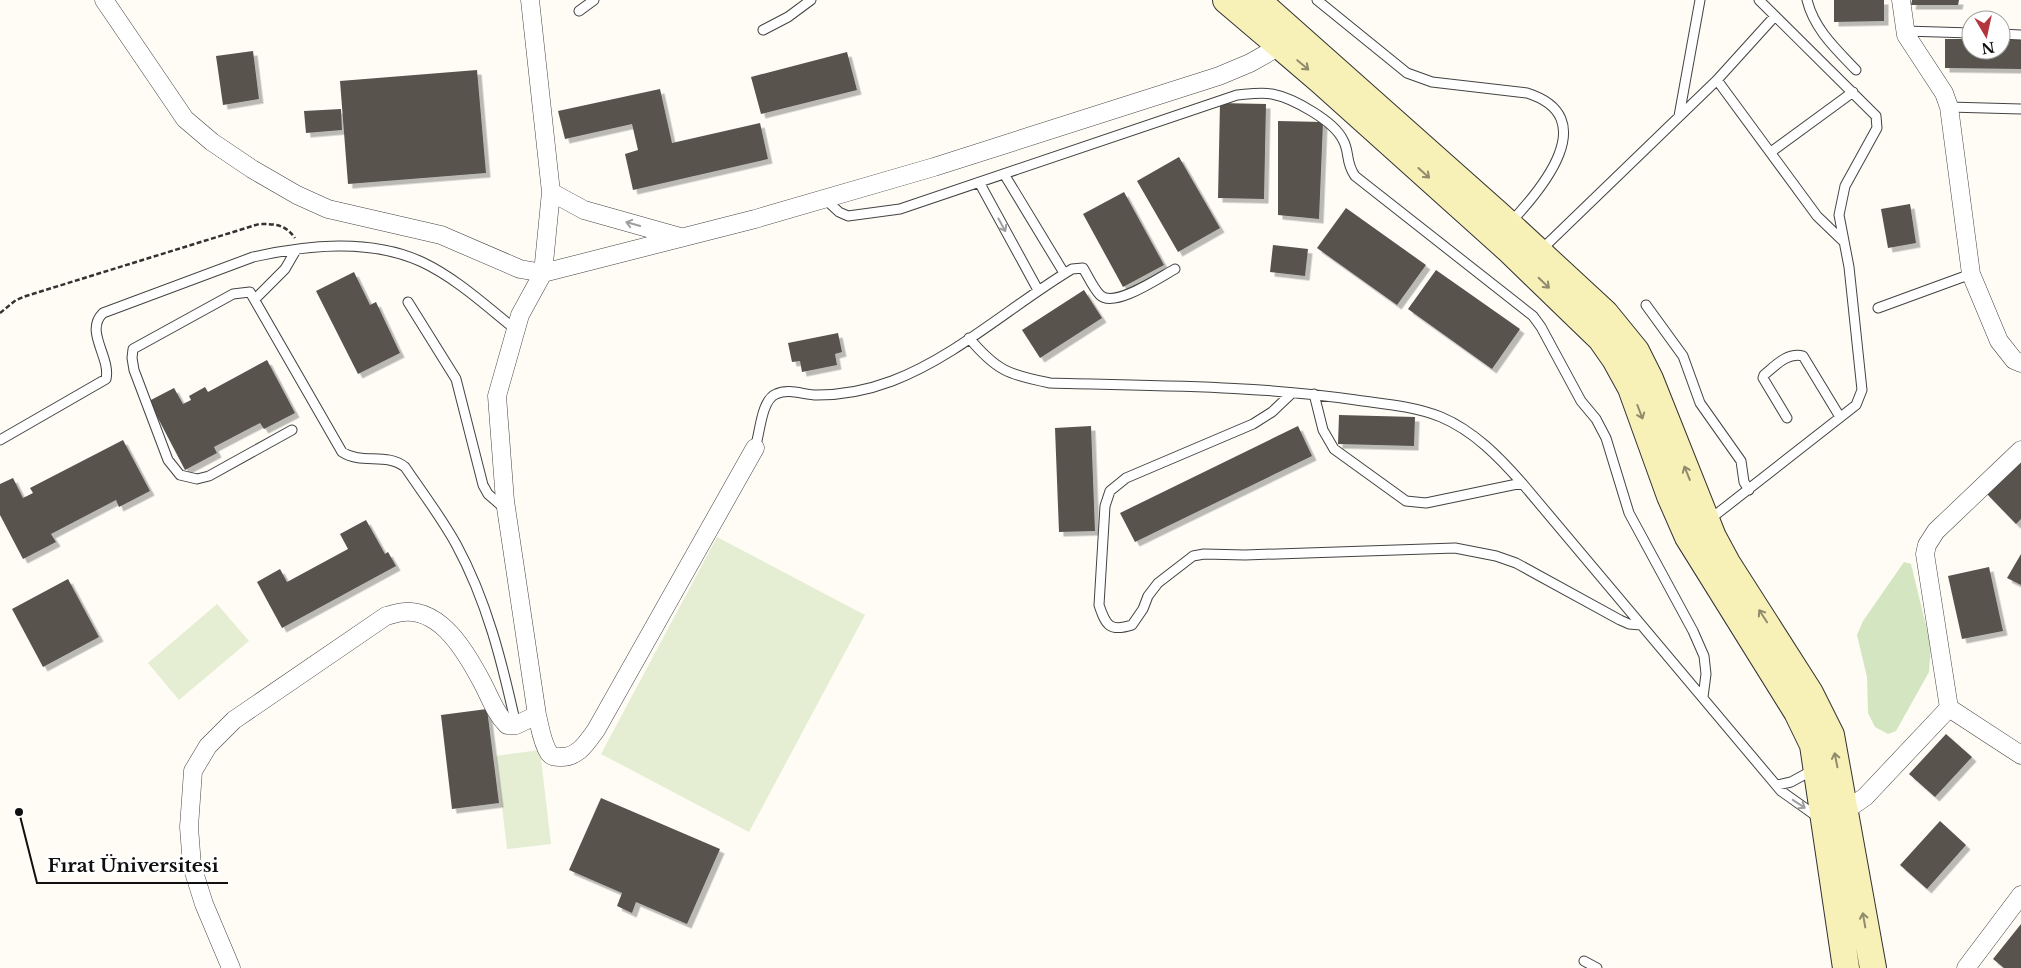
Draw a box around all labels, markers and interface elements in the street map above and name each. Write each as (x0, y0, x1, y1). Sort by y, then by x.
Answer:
north arrow (1961, 10, 2011, 60)
text: N (1980, 38, 1996, 58)
one-way arrow (1296, 60, 1309, 71)
one-way arrow (1418, 168, 1431, 179)
one-way arrow (998, 217, 1007, 232)
one-way arrow (626, 218, 642, 228)
one-way arrow (1538, 277, 1550, 289)
one-way arrow (1636, 403, 1645, 419)
one-way arrow (1681, 466, 1690, 481)
one-way arrow (1757, 610, 1767, 624)
one-way arrow (1831, 752, 1841, 768)
one-way arrow (1792, 798, 1806, 809)
callout: Fırat Üniversitesi (37, 849, 228, 883)
text: Fırat Üniversitesi (47, 854, 219, 877)
one-way arrow (1859, 912, 1869, 928)

